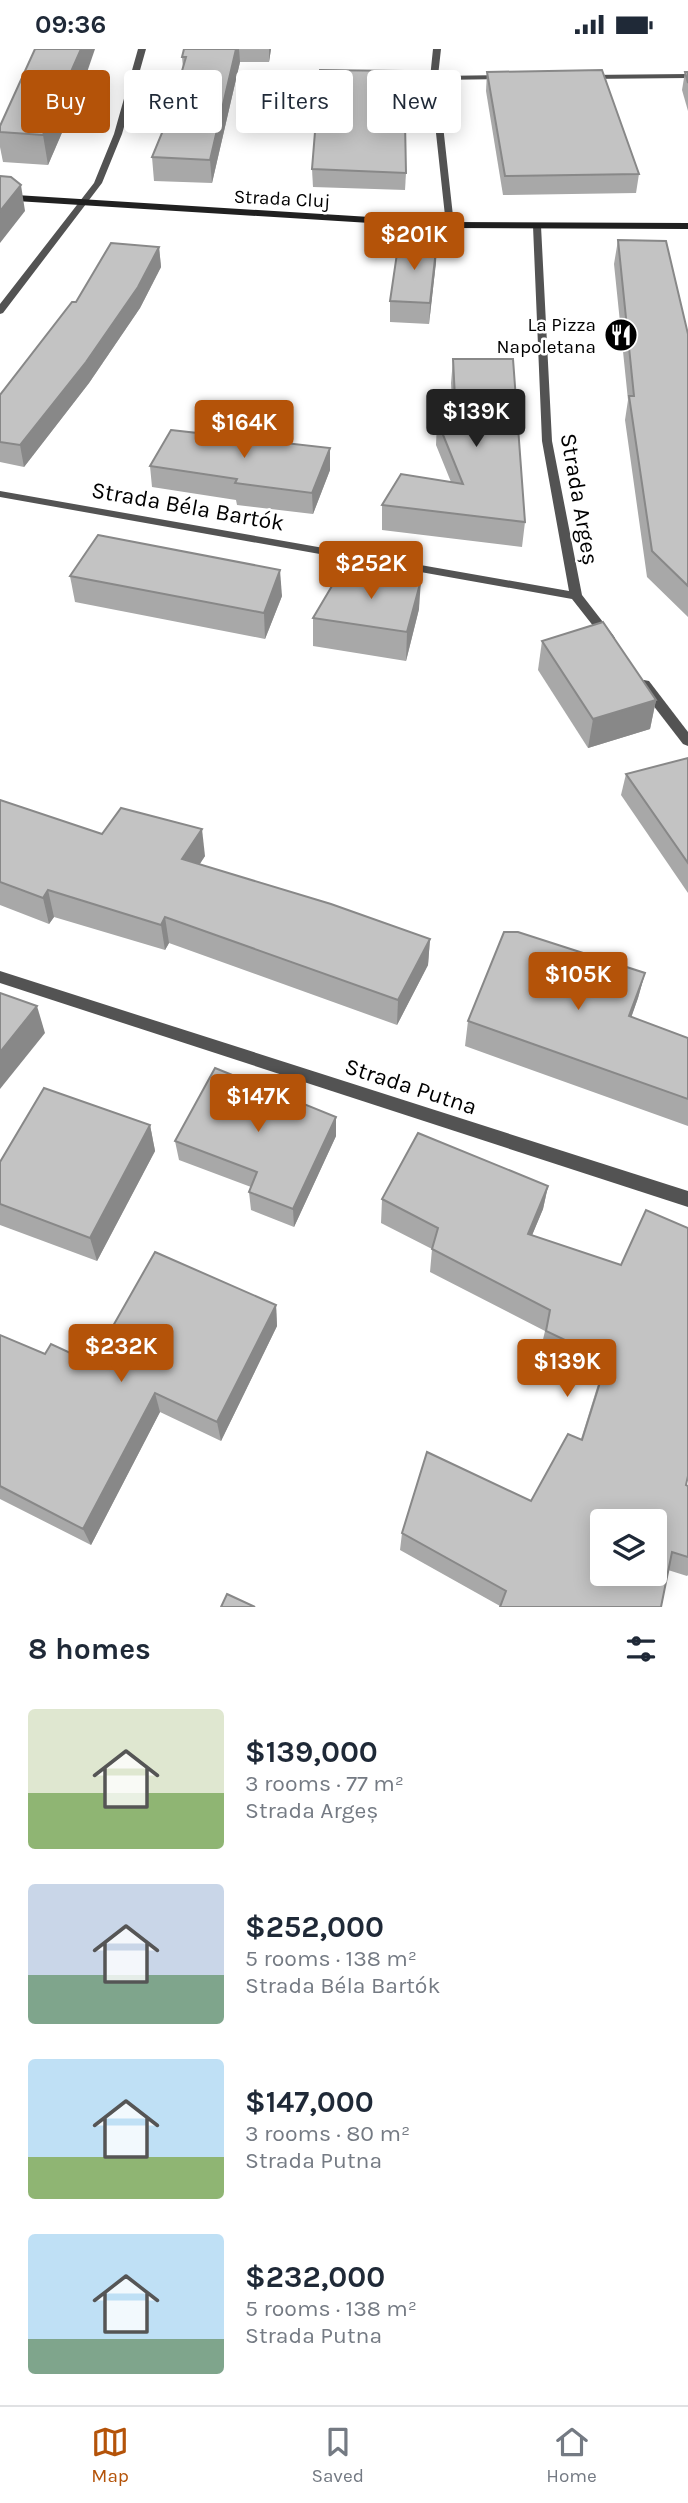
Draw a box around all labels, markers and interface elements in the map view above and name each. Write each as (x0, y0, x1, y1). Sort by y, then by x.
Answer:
text: 09:36 (35, 9, 106, 40)
chip: Buy (21, 70, 110, 133)
chip: Rent (124, 70, 222, 133)
chip: Filters (236, 70, 353, 133)
chip: New (367, 70, 461, 133)
street label: Strada Cluj (233, 185, 331, 213)
pin: $201K (365, 213, 463, 272)
text: $201K (380, 221, 448, 248)
place label: La Pizza Napoletana (496, 314, 596, 358)
restaurant icon: La Pizza Napoletana (602, 316, 640, 354)
pin: $139K (427, 389, 525, 449)
text: $139K (442, 398, 510, 425)
pin: $164K (195, 401, 293, 460)
text: $164K (211, 409, 277, 436)
street label: Strada Argeș (555, 431, 604, 567)
street label: Strada Béla Bartók (89, 476, 287, 537)
pin: $252K (322, 541, 420, 601)
text: $252K (335, 550, 407, 577)
pin: $105K (529, 953, 627, 1012)
text: $105K (544, 961, 612, 988)
street label: Strada Putna (341, 1052, 480, 1121)
pin: $147K (209, 1075, 307, 1134)
text: $147K (226, 1083, 290, 1110)
pin: $232K (72, 1325, 170, 1384)
text: $232K (84, 1333, 158, 1360)
pin: $139K (518, 1339, 616, 1399)
text: $139K (533, 1348, 601, 1375)
map controls (590, 1509, 667, 1586)
button: layers (590, 1509, 667, 1586)
icon: filters (622, 1630, 660, 1668)
text: 8 homes (28, 1631, 151, 1667)
text: $139,000 (245, 1734, 378, 1770)
icon: home (84, 1737, 168, 1821)
text: 3 rooms · 77 m² (245, 1770, 404, 1797)
text: Strada Argeș (245, 1797, 378, 1824)
text: $252,000 (245, 1909, 384, 1945)
icon: home (84, 1912, 168, 1996)
text: 5 rooms · 138 m² (245, 1945, 417, 1972)
text: Strada Béla Bartók (245, 1972, 440, 1999)
text: $147,000 (245, 2084, 374, 2120)
icon: home (84, 2087, 168, 2171)
text: 3 rooms · 80 m² (245, 2120, 410, 2147)
text: Strada Putna (245, 2147, 382, 2174)
text: $232,000 (245, 2259, 385, 2295)
icon: home (84, 2262, 168, 2346)
text: 5 rooms · 138 m² (245, 2295, 417, 2322)
text: Strada Putna (245, 2322, 382, 2349)
tab: Map (91, 2423, 129, 2487)
tab: Saved (311, 2423, 364, 2487)
tab: Home (546, 2423, 597, 2487)

